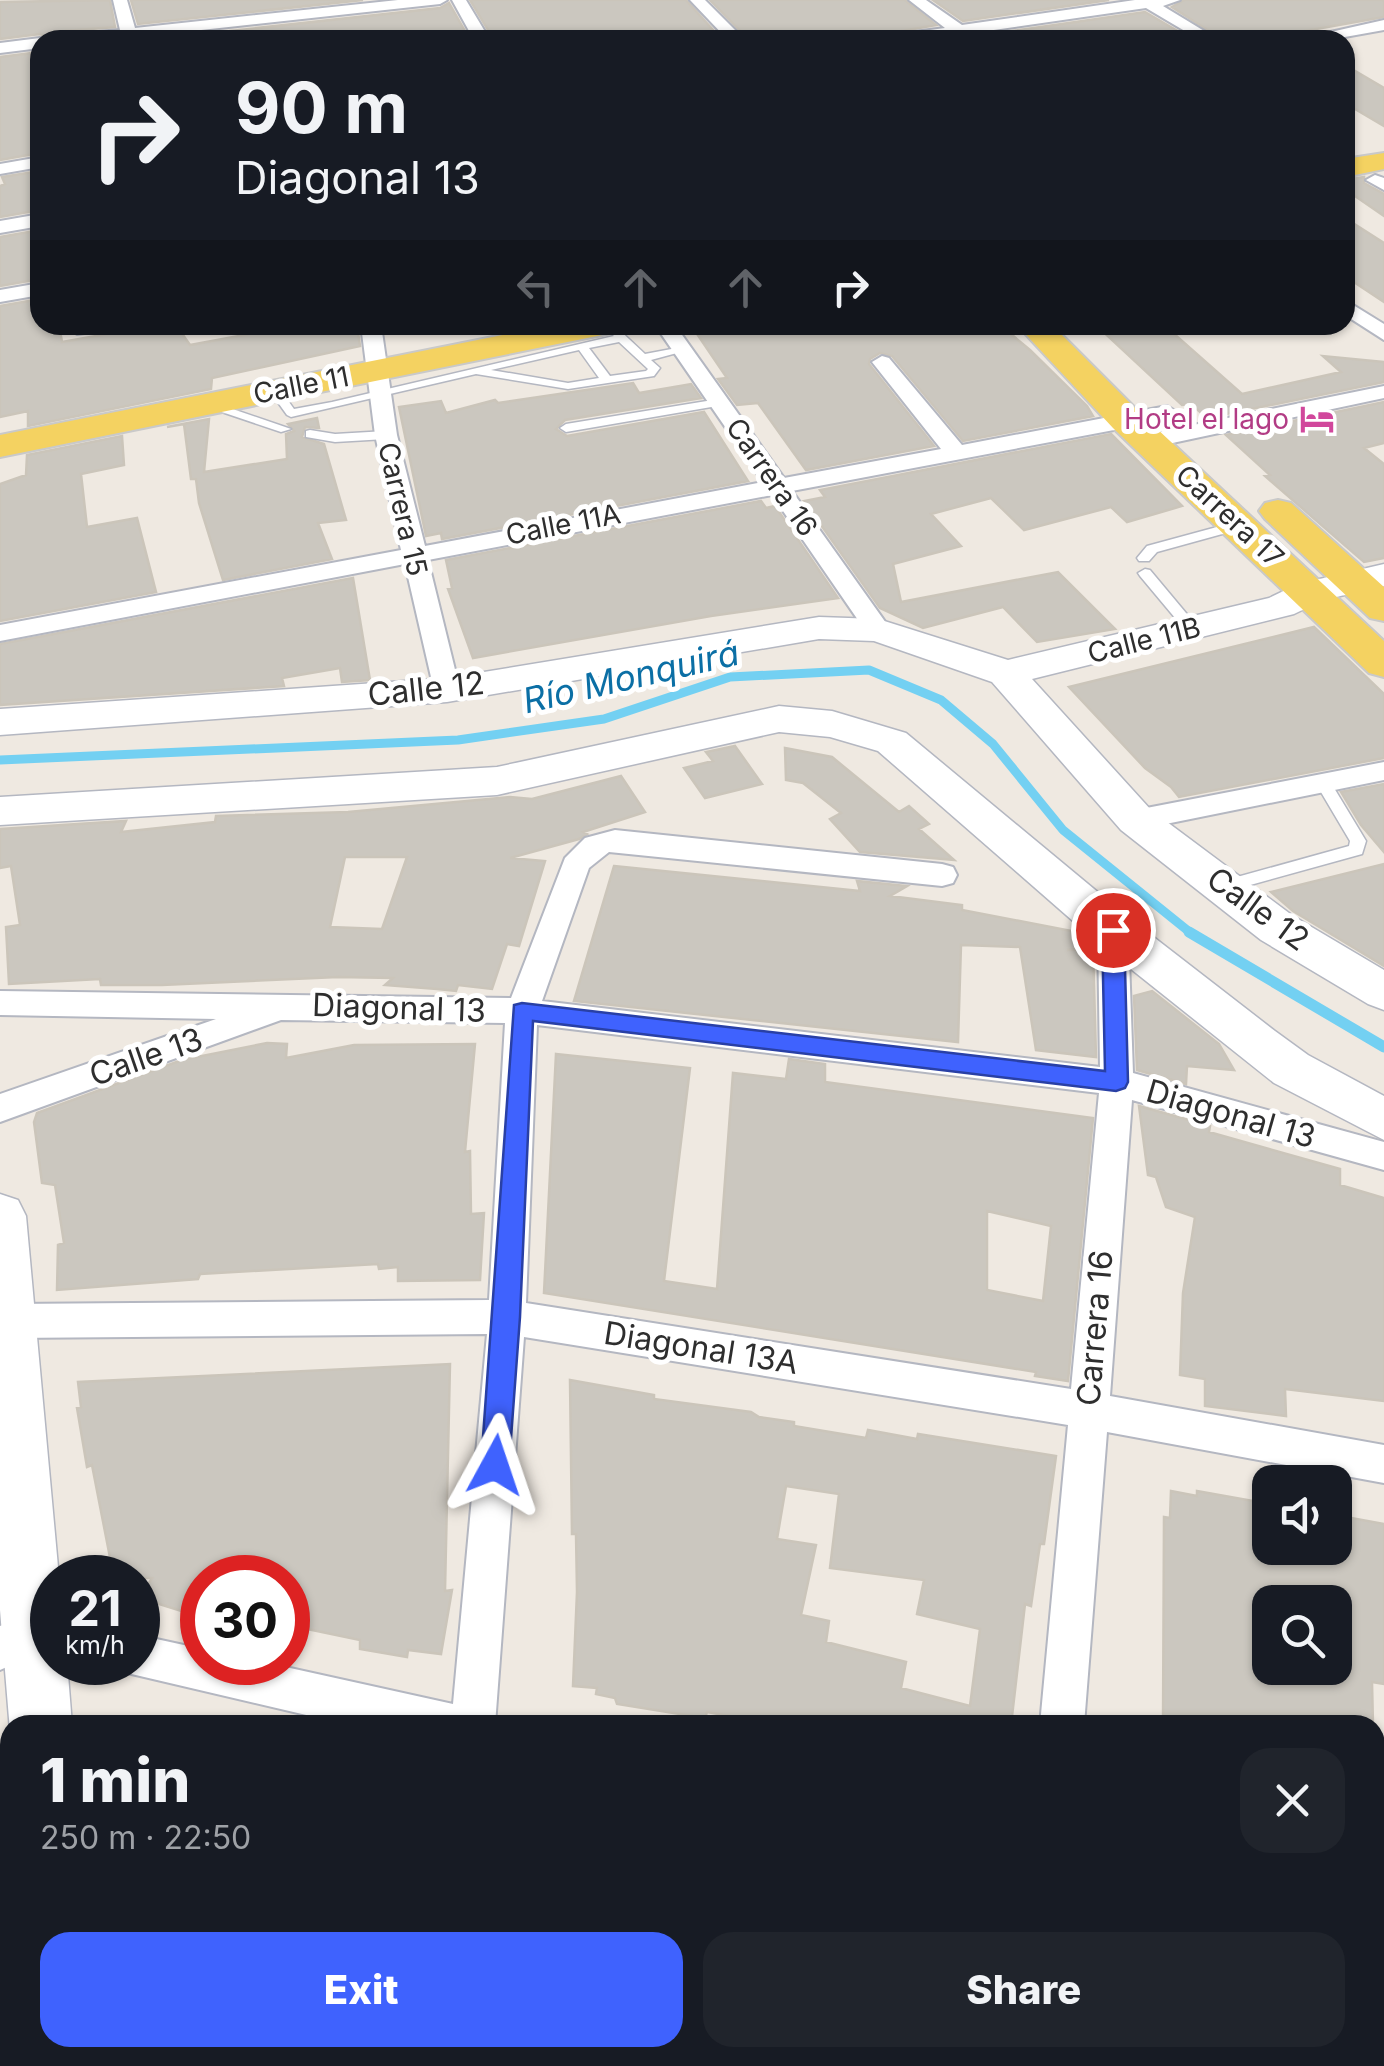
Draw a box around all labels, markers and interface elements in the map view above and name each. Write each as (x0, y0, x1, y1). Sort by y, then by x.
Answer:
text: 90 m (235, 65, 408, 150)
icon: right (70, 70, 200, 200)
text: Diagonal 13 (235, 150, 480, 205)
icon: left (508, 260, 563, 315)
icon: ahead (613, 260, 668, 315)
icon: ahead (718, 260, 773, 315)
icon: right (823, 260, 878, 315)
street label: Calle 11 (250, 359, 352, 411)
hotel icon: Hotel el lago (1298, 400, 1336, 438)
place label: Hotel el lago (1124, 402, 1289, 436)
street label: Carrera 16 (719, 411, 825, 543)
street label: Carrera 15 (371, 439, 435, 579)
street label: Carrera 17 (1169, 458, 1291, 574)
street label: Calle 11A (503, 496, 623, 552)
street label: Calle 11B (1084, 610, 1204, 670)
water label: Río Monquirá (519, 631, 743, 721)
street label: Calle 12 (366, 663, 486, 714)
street label: Calle 12 (1199, 858, 1317, 959)
pin (1071, 888, 1156, 973)
icon: arrive (1086, 903, 1141, 958)
street label: Diagonal 13 (311, 985, 487, 1030)
street label: Calle 13 (84, 1019, 208, 1094)
street label: Diagonal 13 (1142, 1071, 1320, 1156)
street label: Carrera 16 (1068, 1249, 1121, 1407)
street label: Diagonal 13A (601, 1313, 801, 1382)
position arrow (443, 1413, 547, 1517)
map controls (1252, 1465, 1352, 1685)
button: sound (1252, 1465, 1352, 1565)
speed limit sign: 30 (180, 1555, 310, 1685)
text: 21 (68, 1578, 122, 1638)
button: search (1252, 1585, 1352, 1685)
text: km/h (65, 1630, 125, 1660)
text: 1 min (40, 1744, 190, 1816)
button: close (1240, 1748, 1345, 1853)
text: 250 m · 22:50 (40, 1818, 251, 1857)
button: Exit (40, 1932, 683, 2047)
button: Share (703, 1932, 1345, 2047)

